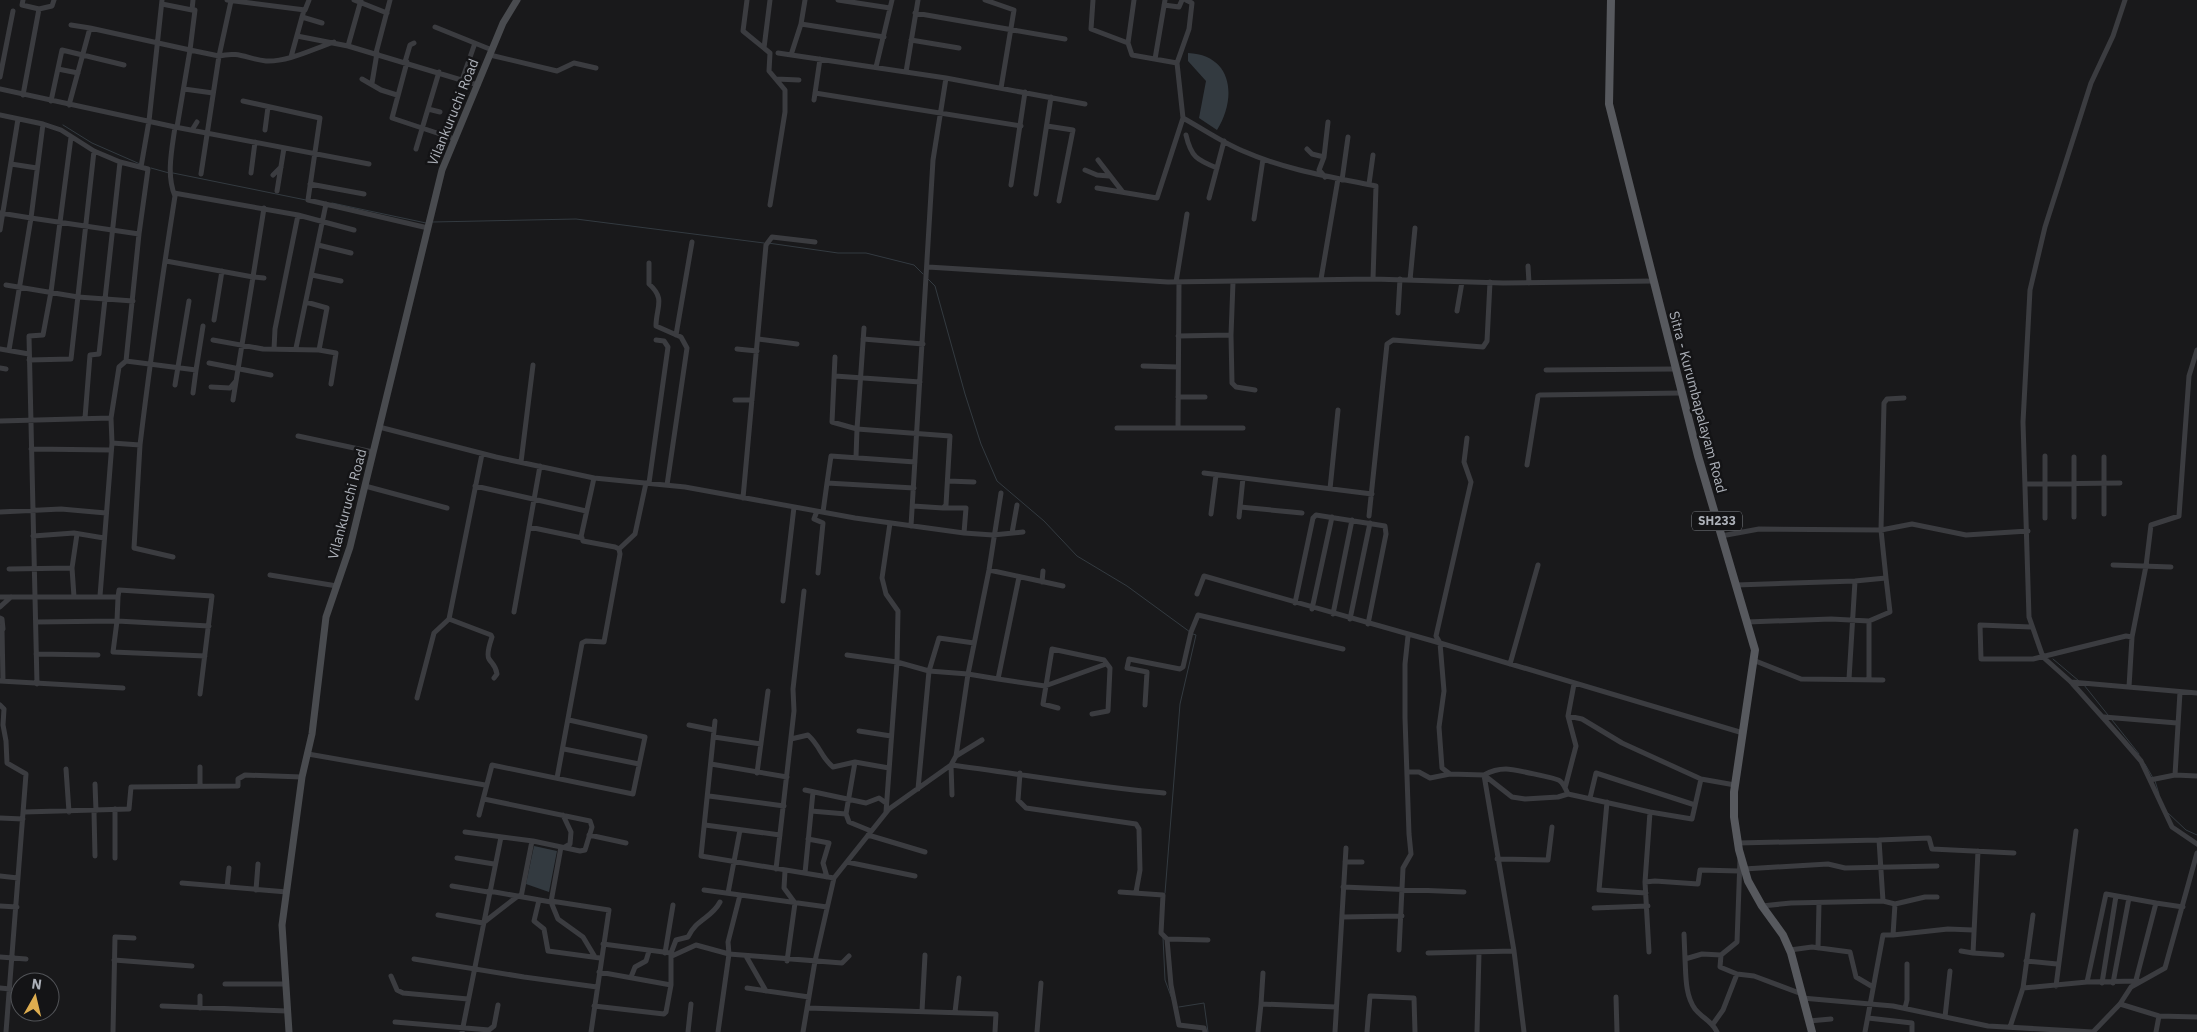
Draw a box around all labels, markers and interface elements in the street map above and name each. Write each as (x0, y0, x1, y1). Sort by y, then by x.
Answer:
street label: Vilankuruchi Road (423, 56, 483, 168)
street label: Sitra - Kurumbapalayam Road (1665, 309, 1731, 495)
street label: Vilankuruchi Road (324, 447, 370, 561)
road number: SH233 (1692, 512, 1742, 530)
north arrow (10, 972, 60, 1022)
text: N (31, 975, 43, 994)

